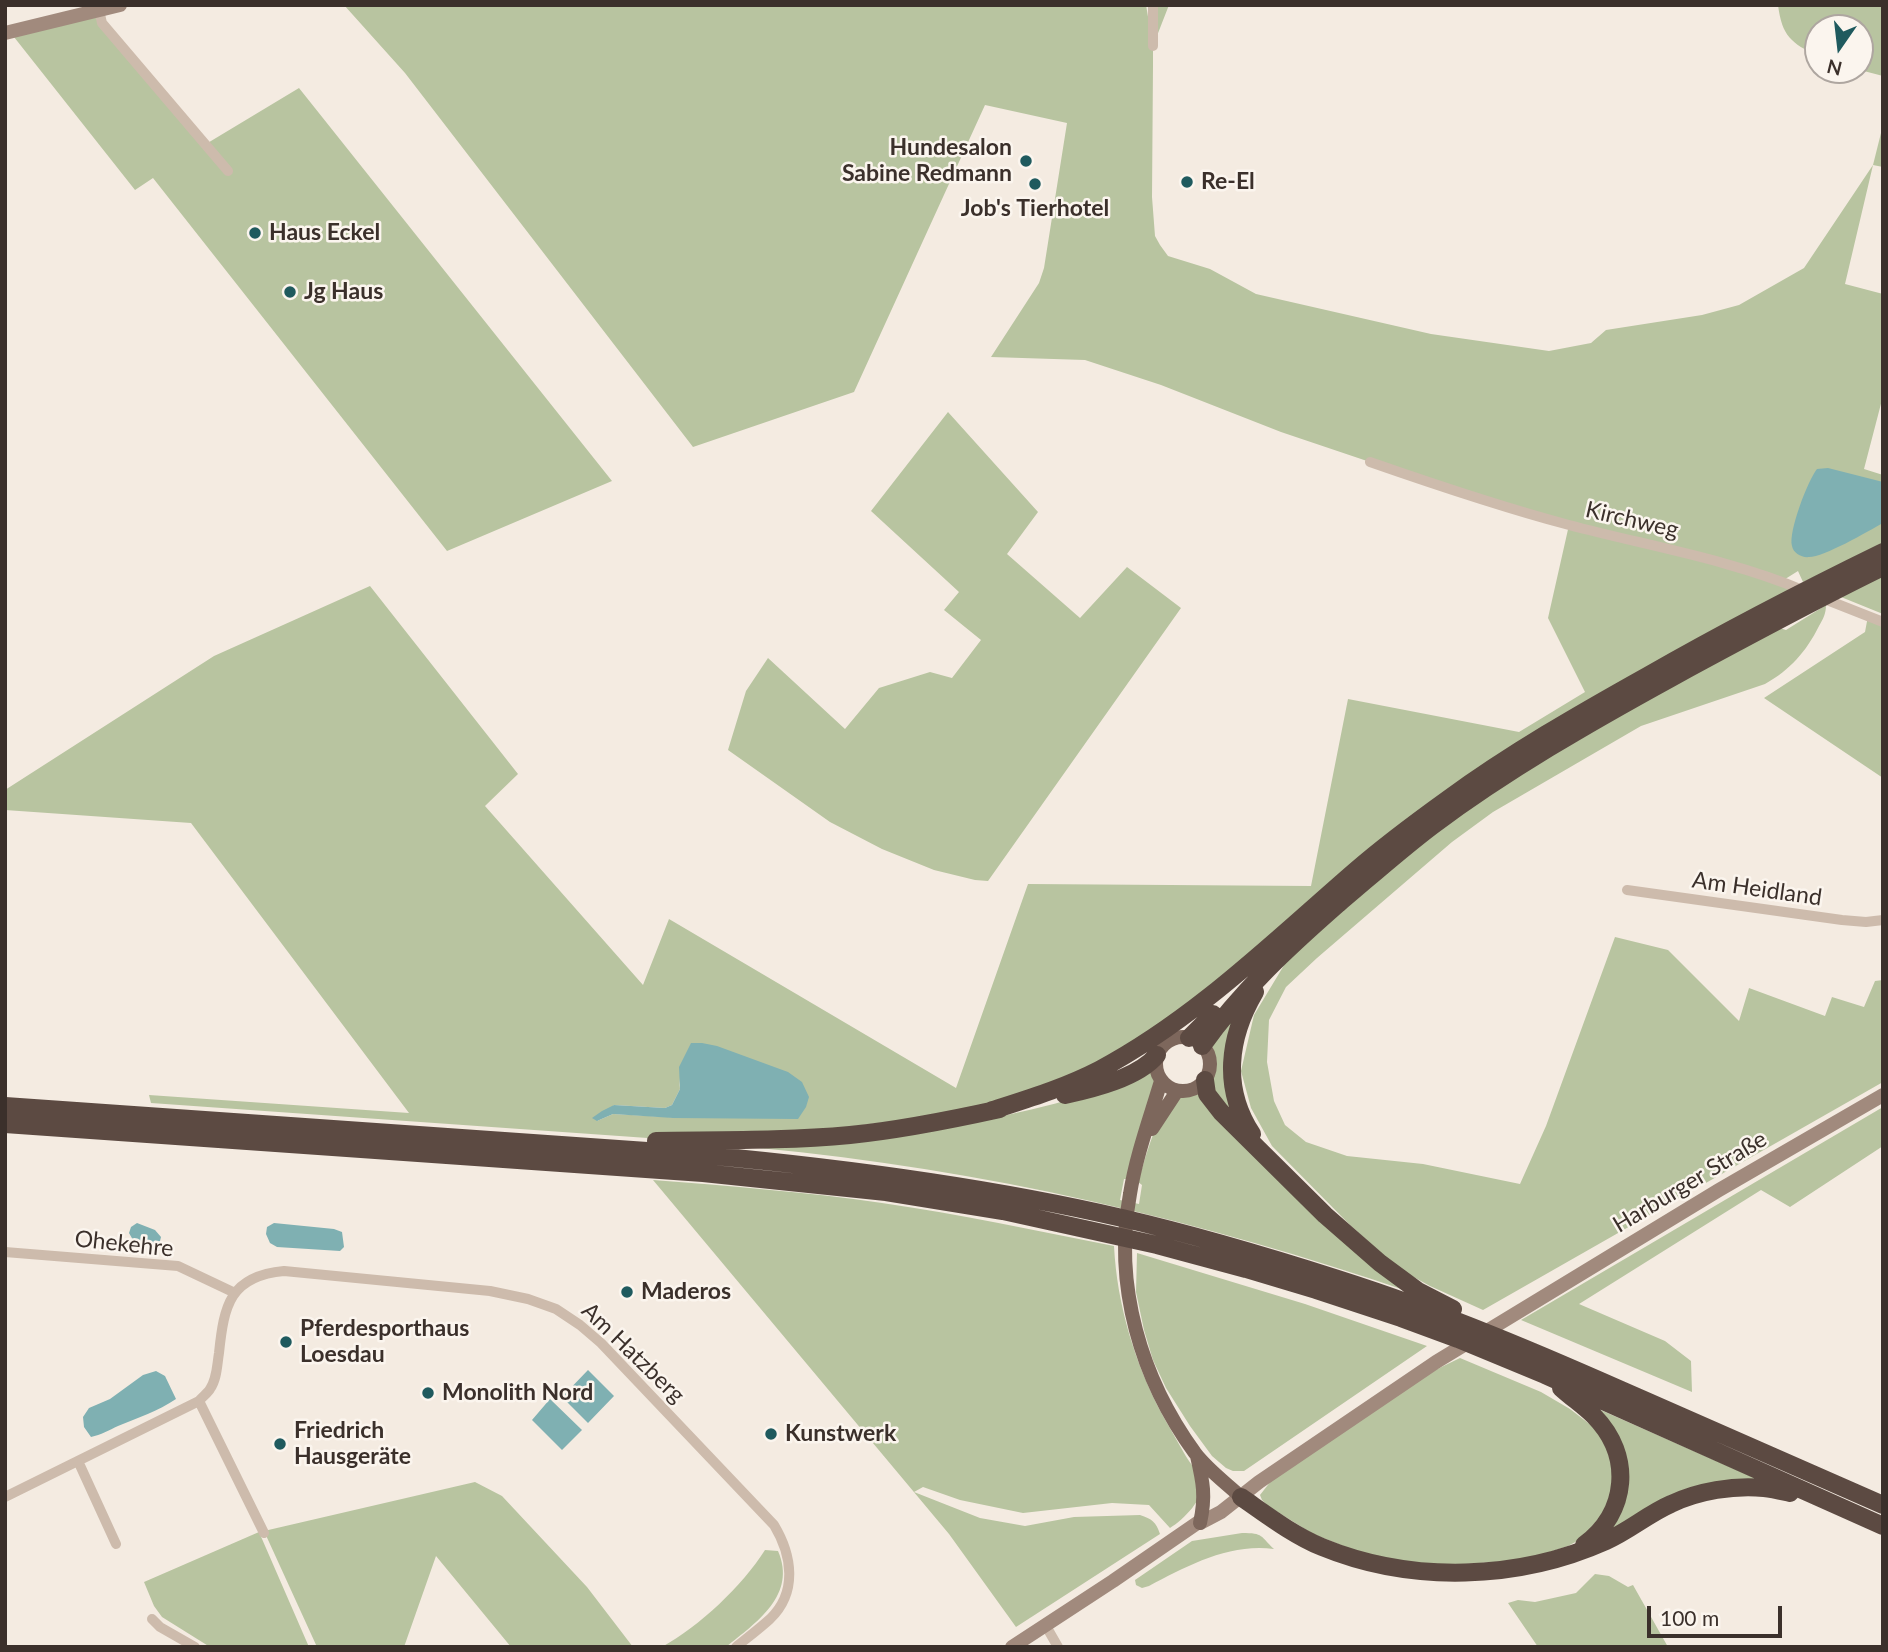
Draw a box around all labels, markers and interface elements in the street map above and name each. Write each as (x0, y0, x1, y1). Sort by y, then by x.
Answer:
north arrow (1804, 14, 1874, 84)
text: N (1824, 55, 1844, 81)
place label: Hundesalon Sabine Redmann (842, 134, 1012, 188)
marker: Hundesalon Sabine Redmann (1018, 153, 1034, 169)
place label: Re-El (1201, 168, 1255, 196)
marker: Re-El (1179, 174, 1195, 190)
marker: Job's Tierhotel (1027, 176, 1043, 192)
place label: Job's Tierhotel (961, 195, 1109, 223)
place label: Haus Eckel (269, 219, 380, 247)
marker: Haus Eckel (247, 225, 263, 241)
place label: Jg Haus (304, 278, 383, 306)
marker: Jg Haus (282, 284, 298, 300)
street label: Kirchweg (1583, 496, 1681, 544)
street label: Am Heidland (1690, 866, 1824, 912)
street label: Harburger Straße (1608, 1125, 1772, 1239)
street label: Ohekehre (73, 1225, 175, 1263)
place label: Maderos (641, 1278, 731, 1306)
marker: Maderos (619, 1284, 635, 1300)
street label: Am Hatzberg (576, 1297, 690, 1409)
place label: Pferdesporthaus Loesdau (300, 1315, 469, 1369)
marker: Pferdesporthaus Loesdau (278, 1334, 294, 1350)
place label: Monolith Nord (442, 1379, 593, 1407)
marker: Monolith Nord (420, 1385, 436, 1401)
place label: Friedrich Hausgeräte (294, 1417, 411, 1471)
place label: Kunstwerk (785, 1420, 896, 1448)
marker: Kunstwerk (763, 1426, 779, 1442)
marker: Friedrich Hausgeräte (272, 1436, 288, 1452)
scale bar (1650, 1592, 1785, 1636)
text: 100 m (1660, 1605, 1719, 1630)

